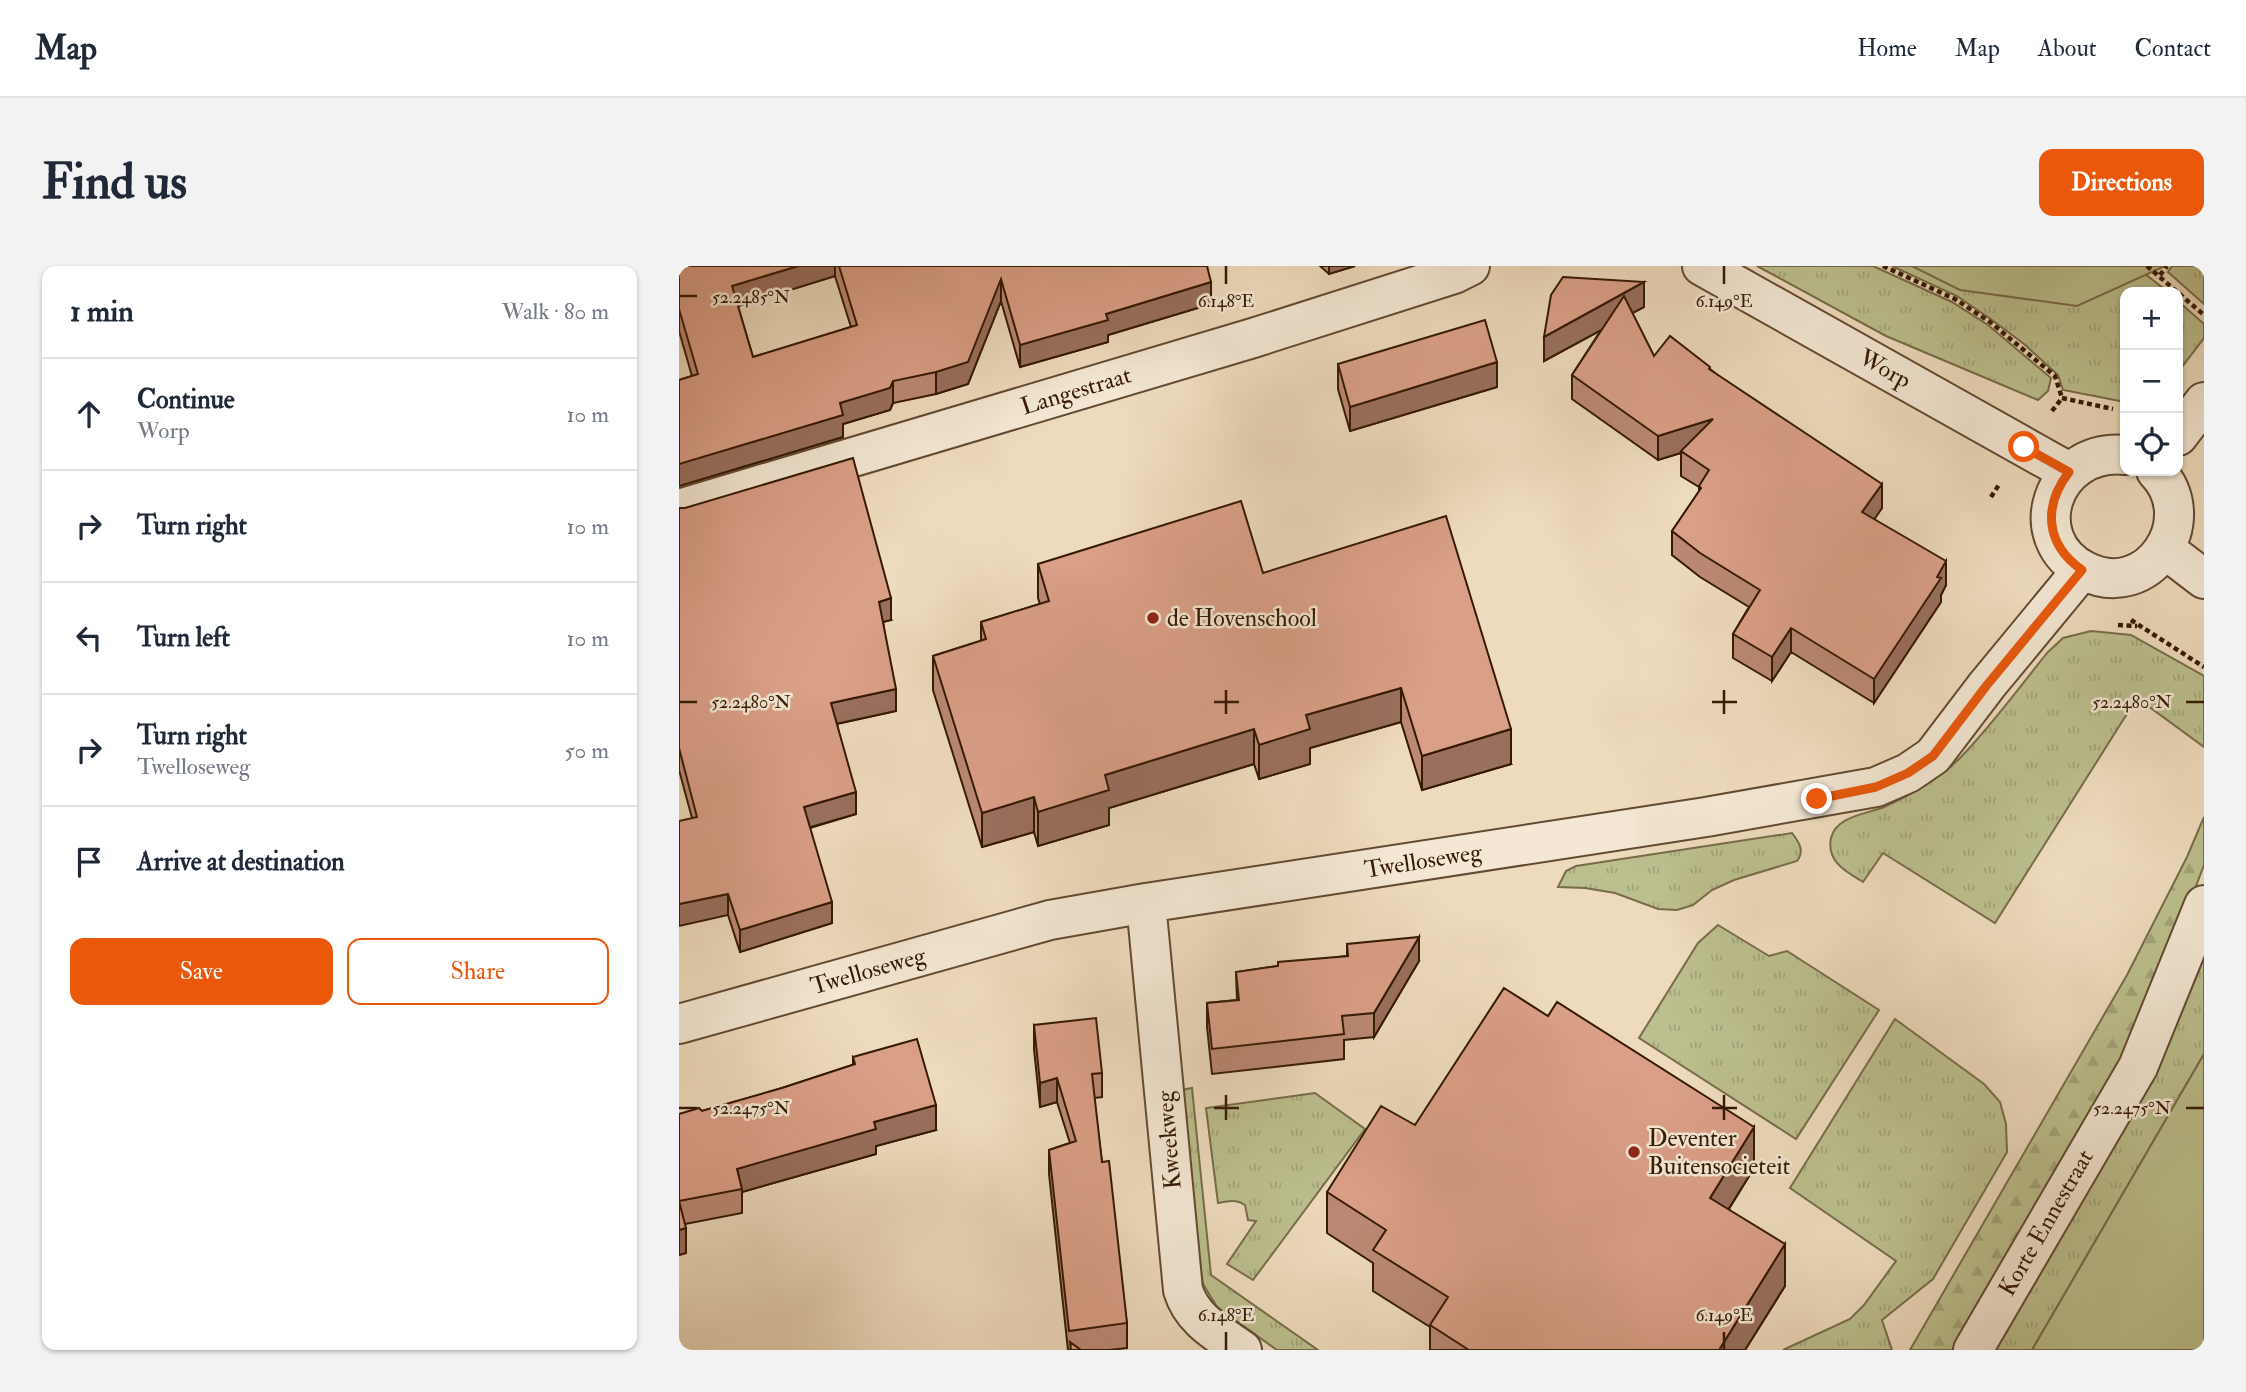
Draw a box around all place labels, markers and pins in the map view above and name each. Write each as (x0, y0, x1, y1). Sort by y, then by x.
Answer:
place label: de Hovenschool (1167, 603, 1317, 634)
marker: de Hovenschool (1145, 610, 1161, 626)
place label: Deventer Buitensocieteit (1648, 1123, 1790, 1182)
marker: Deventer Buitensocieteit (1626, 1144, 1642, 1160)

